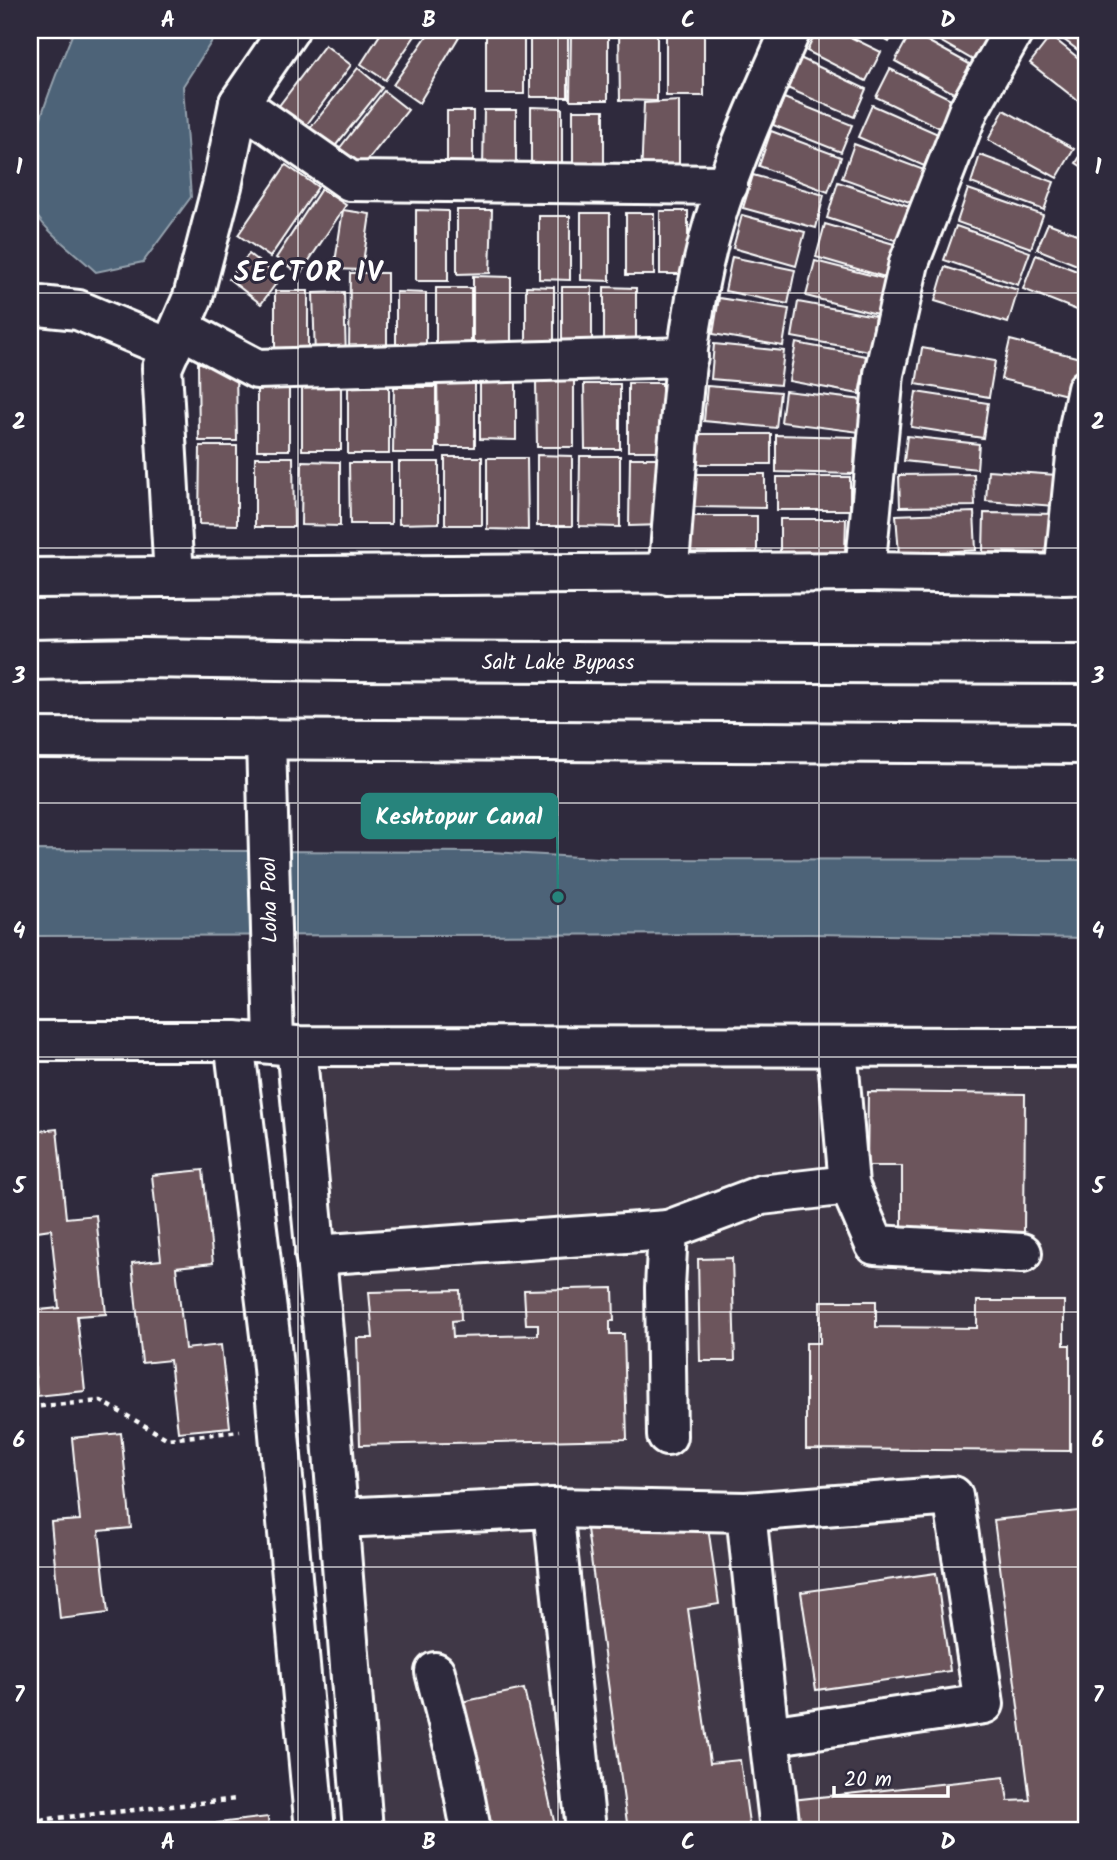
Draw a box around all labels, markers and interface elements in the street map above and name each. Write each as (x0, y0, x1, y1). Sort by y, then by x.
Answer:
text: A (161, 3, 175, 39)
text: B (422, 3, 436, 39)
text: C (681, 3, 695, 39)
text: D (940, 3, 956, 39)
text: 1 (16, 150, 23, 186)
text: 1 (1095, 150, 1102, 186)
district label: SECTOR IV (234, 251, 384, 296)
text: 2 (12, 405, 26, 441)
text: 2 (1091, 405, 1105, 441)
street label: Salt Lake Bypass (482, 647, 634, 680)
text: 3 (12, 659, 26, 695)
text: 3 (1091, 659, 1105, 695)
callout: Keshtopur Canal (362, 794, 557, 838)
text: Keshtopur Canal (376, 800, 543, 836)
street label: Loha Pool (253, 857, 288, 943)
text: 4 (13, 914, 26, 950)
text: 4 (1092, 914, 1105, 950)
text: 5 (12, 1169, 27, 1205)
text: 5 (1091, 1169, 1106, 1205)
text: 6 (13, 1423, 25, 1459)
text: 6 (1092, 1423, 1104, 1459)
text: 7 (14, 1678, 26, 1714)
text: 7 (1093, 1678, 1105, 1714)
scale bar (834, 1755, 947, 1799)
text: 20 m (844, 1764, 892, 1797)
text: A (161, 1825, 175, 1860)
text: B (422, 1825, 436, 1860)
text: C (681, 1825, 695, 1860)
text: D (940, 1825, 956, 1860)

